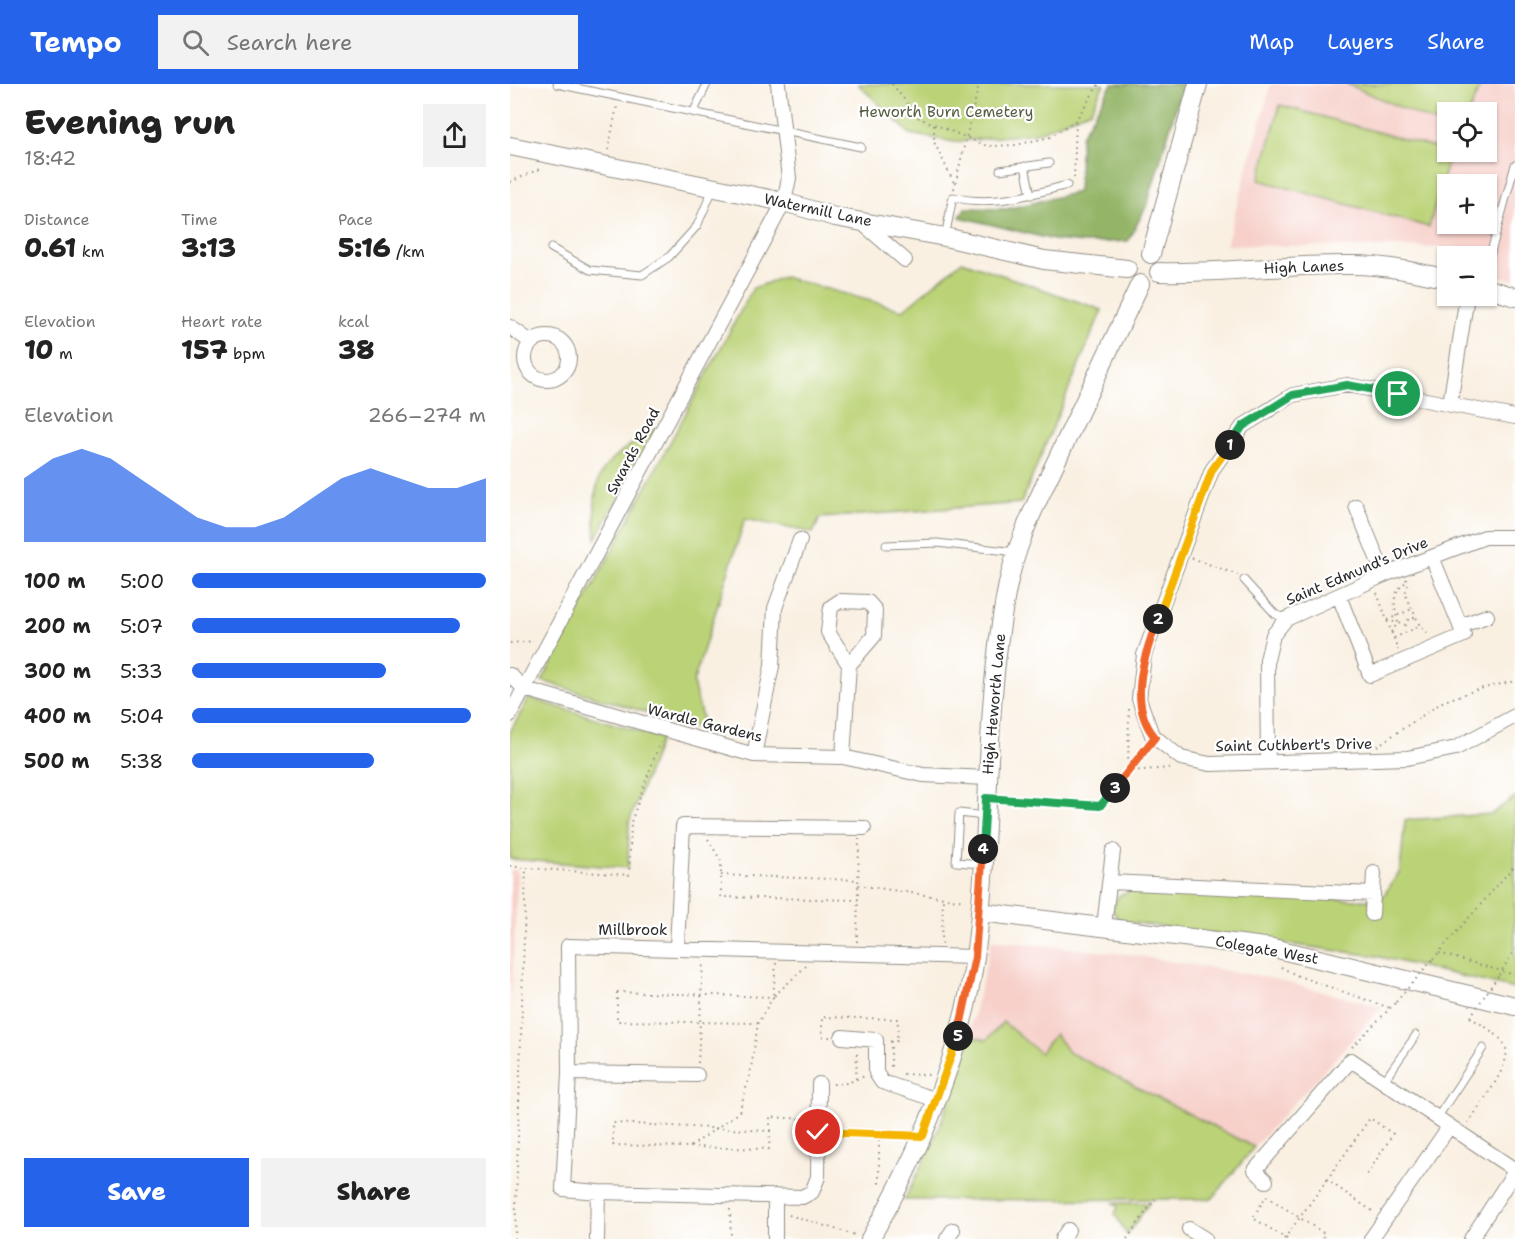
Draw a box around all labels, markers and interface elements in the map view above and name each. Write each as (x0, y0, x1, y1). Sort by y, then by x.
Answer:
search box (158, 15, 578, 69)
text: Tempo (30, 23, 122, 61)
icon: search (179, 26, 212, 59)
text: Search here (227, 28, 352, 57)
text: Map (1249, 28, 1294, 56)
text: Layers (1327, 28, 1394, 56)
text: Share (1427, 28, 1485, 56)
text: Evening run (24, 100, 235, 145)
park label: Heworth Burn Cemetery (859, 102, 1033, 122)
map controls (1437, 102, 1497, 306)
button: locate (1437, 102, 1497, 162)
button: share (423, 104, 486, 167)
text: 18:42 (24, 145, 76, 171)
button: + (1437, 174, 1497, 234)
street label: Watermill Lane (762, 189, 874, 231)
text: Distance (24, 209, 90, 230)
text: Time (181, 209, 218, 230)
text: Pace (338, 209, 373, 230)
text: 0.61 (24, 230, 76, 265)
text: 3:13 (181, 230, 236, 265)
text: 5:16 (338, 230, 391, 265)
text: km (76, 241, 105, 262)
text: /km (391, 241, 425, 262)
button: − (1437, 246, 1497, 306)
street label: High Lanes (1263, 256, 1345, 278)
text: Elevation (24, 311, 96, 332)
text: Heart rate (181, 311, 263, 332)
text: kcal (338, 311, 369, 332)
text: 10 (24, 332, 54, 367)
text: 157 (181, 332, 228, 367)
text: 38 (338, 332, 374, 367)
text: m (54, 343, 73, 364)
text: bpm (228, 343, 265, 364)
pin (1372, 368, 1423, 419)
icon: arrive (1381, 377, 1414, 410)
text: Elevation (24, 402, 114, 428)
text: 266–274 m (368, 402, 486, 428)
street label: Swards Road (602, 404, 665, 498)
pin: 1 (1215, 430, 1245, 460)
text: 1 (1226, 434, 1234, 455)
street label: Saint Edmund's Drive (1283, 532, 1431, 610)
text: 100 m (24, 568, 86, 594)
text: 5:00 (120, 568, 164, 594)
pin: 2 (1143, 604, 1173, 634)
text: 2 (1152, 608, 1164, 629)
text: 200 m (24, 613, 91, 639)
text: 5:07 (120, 613, 163, 639)
street label: High Heworth Lane (978, 632, 1010, 776)
text: 300 m (24, 658, 91, 684)
text: 5:33 (120, 658, 163, 684)
street label: Wardle Gardens (645, 699, 765, 747)
text: 400 m (24, 703, 91, 729)
text: 5:04 (120, 703, 164, 729)
street label: Saint Cuthbert's Drive (1215, 734, 1373, 756)
text: 500 m (24, 748, 90, 774)
text: 5:38 (120, 748, 163, 774)
pin: 3 (1100, 773, 1130, 803)
text: 3 (1109, 777, 1121, 798)
pin: 4 (968, 834, 998, 864)
text: 4 (977, 838, 989, 859)
street label: Millbrook (598, 920, 668, 940)
street label: Colegate West (1214, 931, 1320, 969)
pin: 5 (943, 1021, 973, 1051)
text: 5 (953, 1025, 963, 1046)
pin (792, 1106, 843, 1157)
icon: check (801, 1115, 834, 1148)
button: Save (24, 1158, 249, 1227)
button: Share (261, 1158, 486, 1227)

